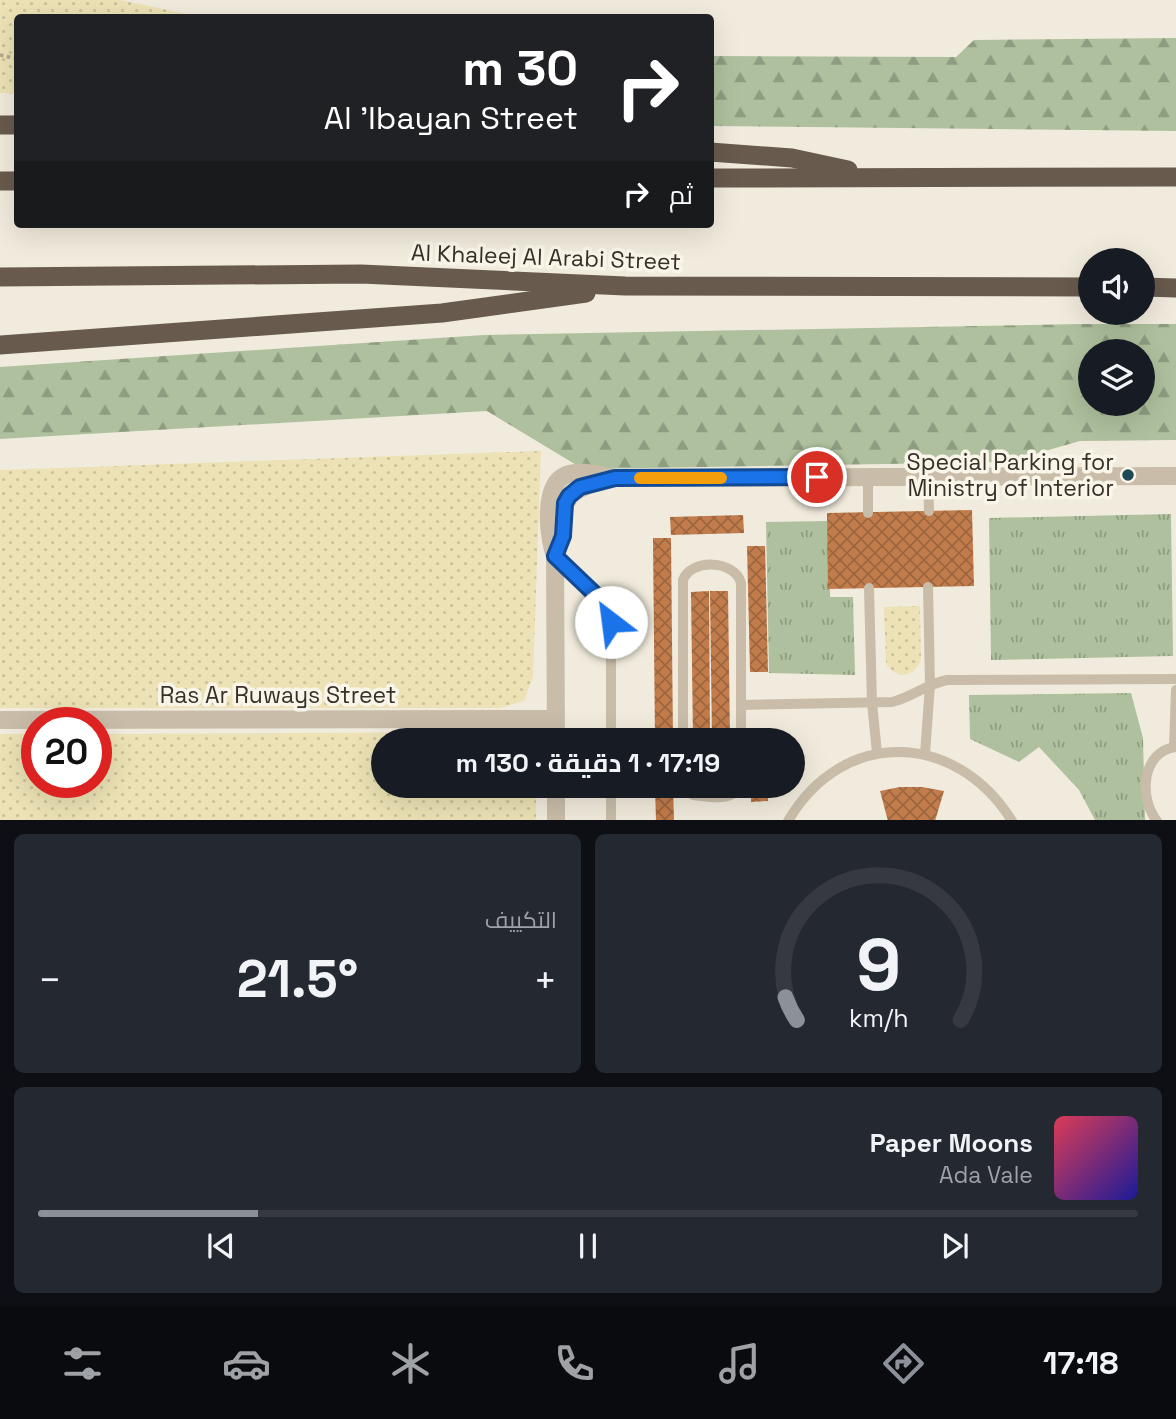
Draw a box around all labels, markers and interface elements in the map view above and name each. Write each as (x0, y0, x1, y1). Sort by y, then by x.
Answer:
text: 30 m (462, 37, 578, 99)
icon: right (602, 42, 693, 133)
text: Al 'Ibayan Street (324, 98, 578, 138)
icon: right (617, 175, 655, 213)
text: ثم (669, 178, 693, 212)
street label: Al Khaleej Al Arabi Street (411, 237, 681, 277)
map controls (1078, 248, 1155, 416)
button: sound (1078, 248, 1155, 325)
button: layers (1078, 339, 1155, 416)
pin (787, 447, 847, 507)
place label: Special Parking for Ministry of Interior (907, 447, 1114, 503)
icon: arrive (798, 458, 836, 496)
marker: Special Parking for Ministry of Interior (1120, 467, 1136, 483)
position arrow (574, 585, 648, 659)
street label: Ras Ar Ruways Street (160, 680, 396, 710)
speed limit sign: 20 (21, 707, 112, 798)
text: 17:19 · 1 دقيقة · 130 m (456, 746, 720, 780)
text: التكييف (485, 905, 557, 935)
text: 9 (856, 918, 901, 1011)
text: 21.5° (237, 946, 358, 1012)
text: − (38, 956, 62, 1004)
text: + (533, 956, 557, 1004)
text: km/h (849, 1001, 908, 1033)
text: Paper Moons (870, 1126, 1033, 1160)
text: Ada Vale (939, 1160, 1033, 1190)
icon: previous (202, 1227, 240, 1265)
icon: pause (569, 1227, 607, 1265)
icon: next (936, 1227, 974, 1265)
icon: filters (58, 1339, 107, 1388)
icon: car (222, 1339, 271, 1388)
icon: climate (386, 1339, 435, 1388)
icon: phone (550, 1339, 599, 1388)
icon: music (715, 1339, 764, 1388)
icon: directions (879, 1339, 928, 1388)
text: 17:18 (1043, 1343, 1118, 1383)

